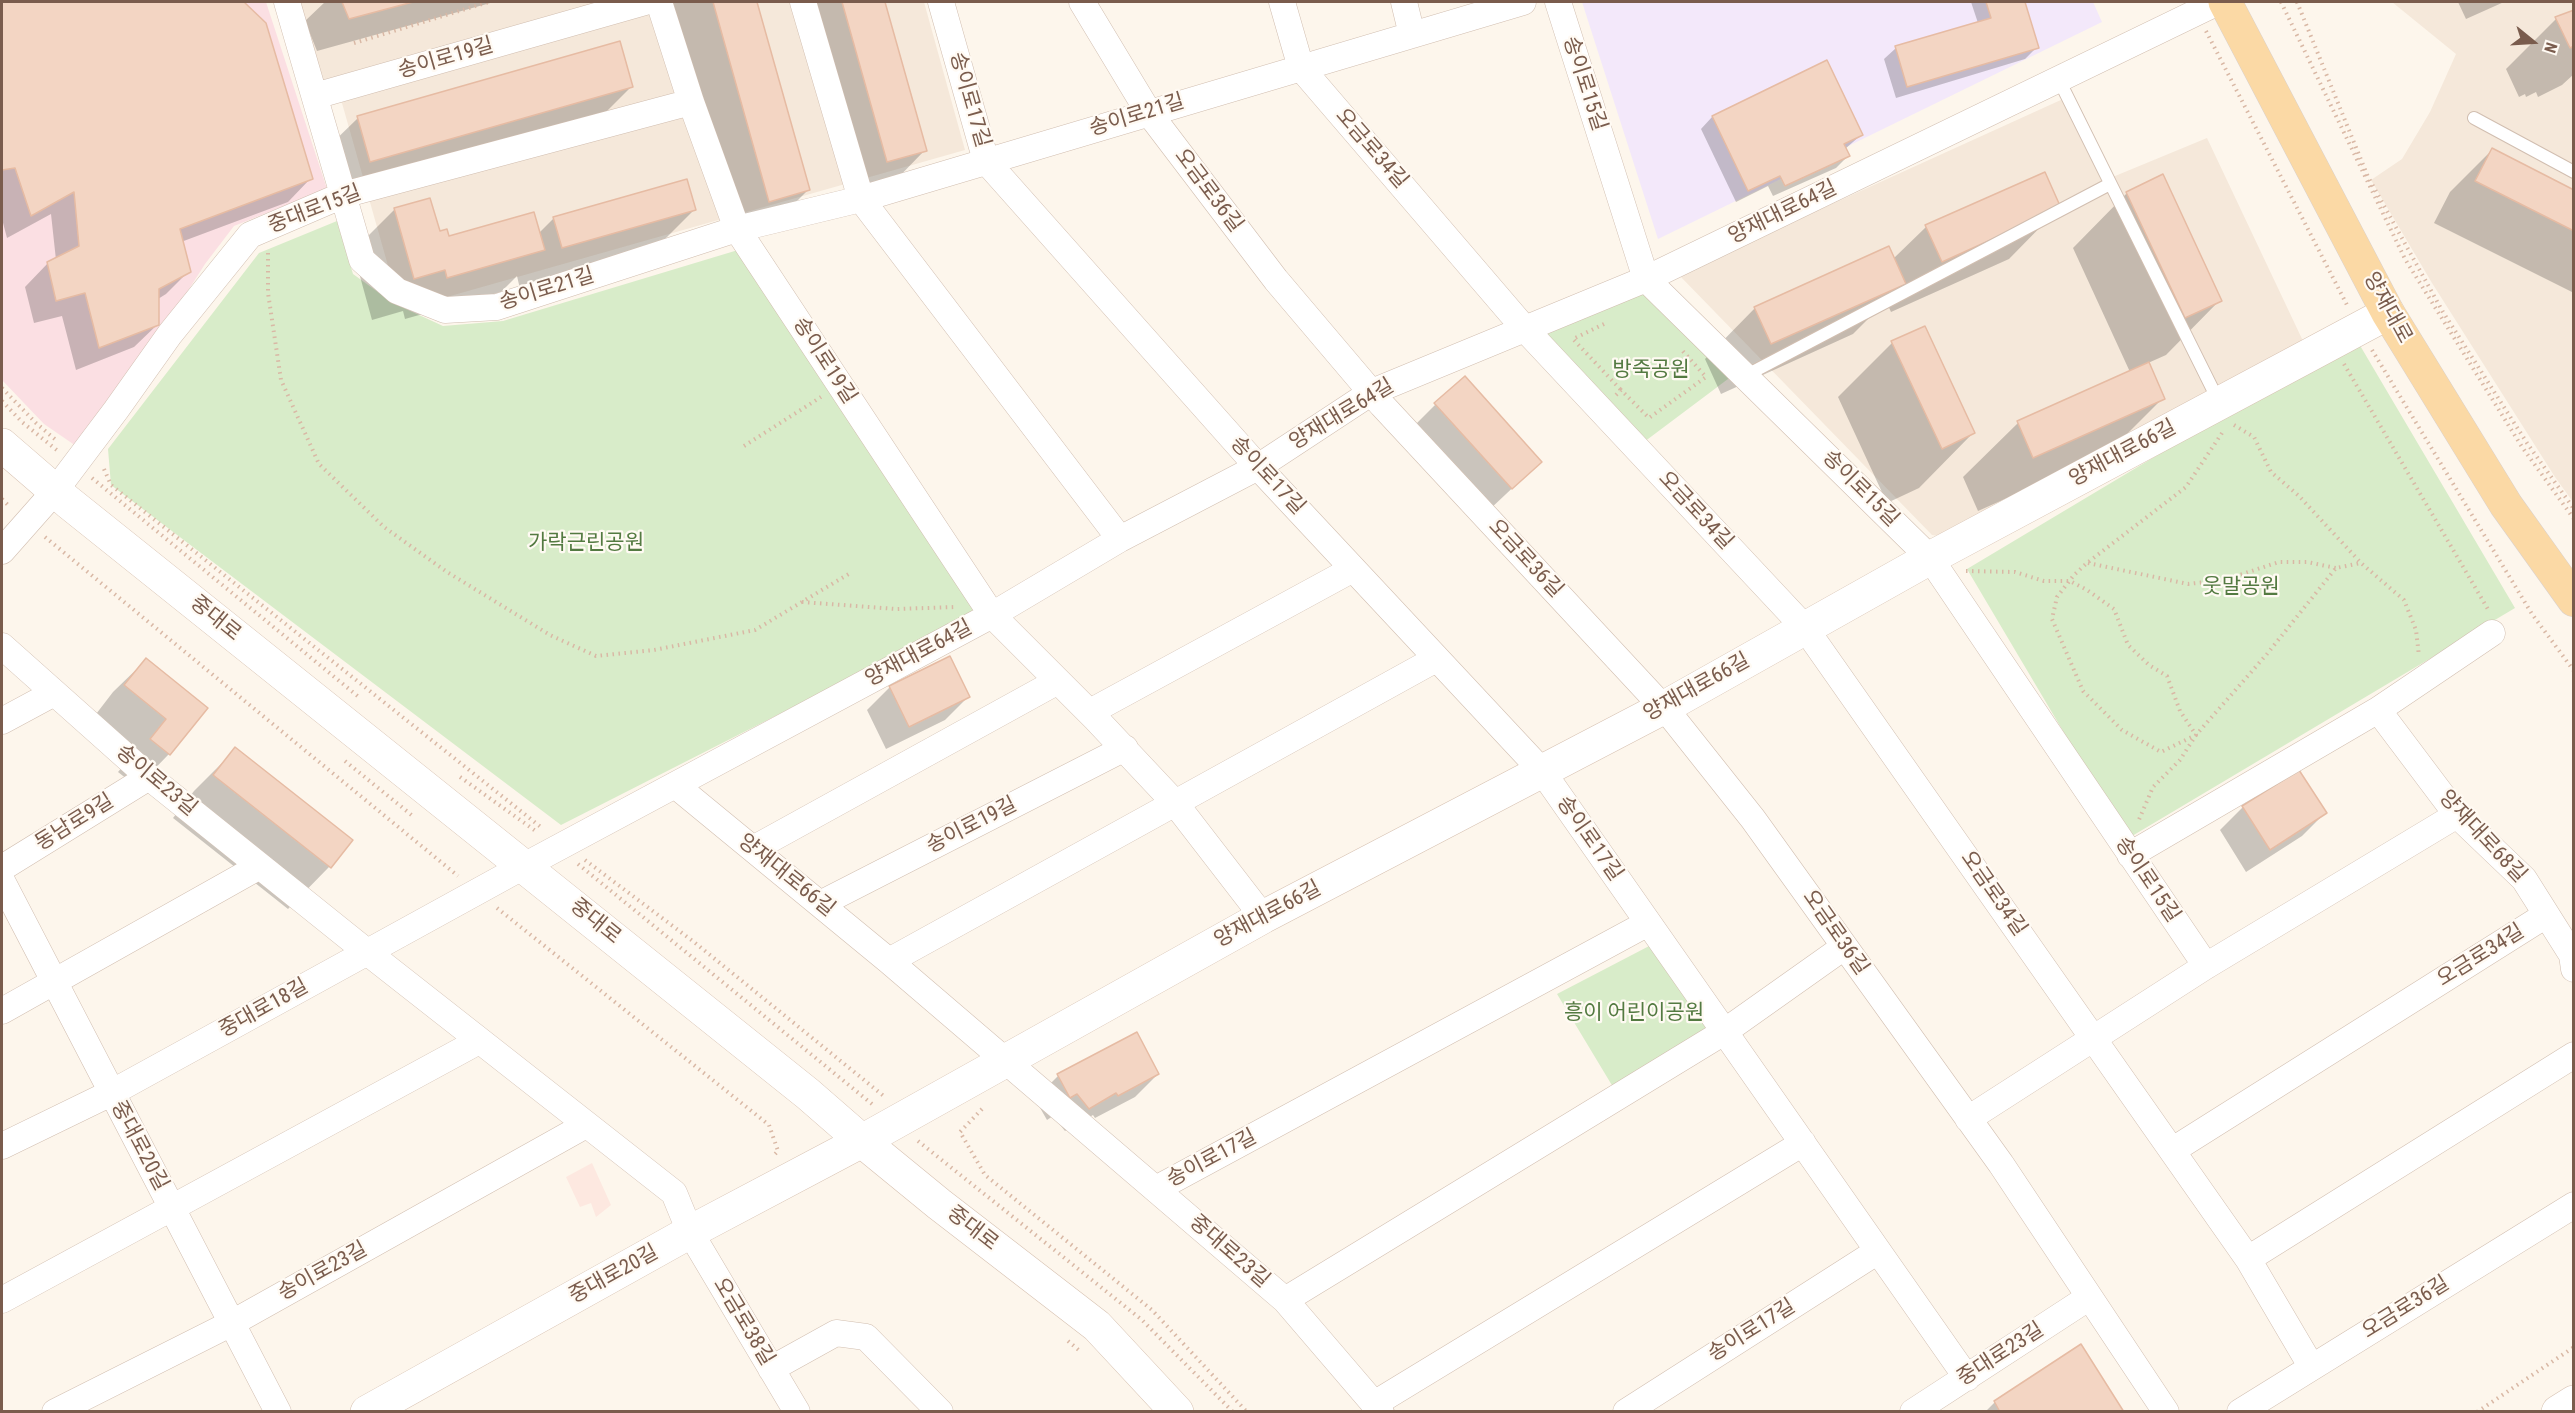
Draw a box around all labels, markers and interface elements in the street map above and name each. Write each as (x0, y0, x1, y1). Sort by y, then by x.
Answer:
north arrow (2503, 12, 2563, 72)
street label: 송이로19길 (395, 33, 497, 85)
street label: 송이로15길 (1557, 33, 1611, 135)
text: N (2540, 40, 2561, 55)
street label: 송이로17길 (943, 49, 995, 151)
street label: 송이로21길 (1086, 90, 1188, 142)
street label: 오금로34길 (1329, 104, 1413, 194)
street label: 오금로36길 (1168, 144, 1248, 238)
street label: 양재대로64길 (1725, 176, 1841, 250)
street label: 중대로15길 (265, 181, 365, 239)
street label: 송이로21길 (496, 264, 598, 316)
street label: 양재대로 (2357, 268, 2417, 348)
street label: 송이로19길 (787, 313, 861, 409)
park label: 방죽공원 (1612, 358, 1690, 384)
street label: 양재대로64길 (1285, 374, 1399, 456)
street label: 양재대로66길 (2065, 415, 2181, 493)
street label: 송이로17길 (1224, 432, 1310, 520)
street label: 송이로15길 (1816, 445, 1904, 533)
street label: 오금로34길 (1652, 467, 1738, 555)
street label: 오금로36길 (1482, 515, 1568, 603)
park label: 가락근린공원 (528, 531, 644, 557)
park label: 웃말공원 (2202, 575, 2280, 601)
street label: 중대로 (185, 591, 245, 647)
street label: 양재대로64길 (861, 615, 977, 693)
street label: 양재대로66길 (1640, 649, 1754, 727)
street label: 송이로23길 (110, 740, 202, 822)
street label: 양재대로68길 (2433, 786, 2531, 888)
street label: 동남로9길 (31, 789, 119, 857)
street label: 송이로17길 (1551, 792, 1627, 886)
street label: 송이로19길 (923, 793, 1021, 859)
street label: 양재대로66길 (732, 829, 840, 923)
street label: 송이로15길 (2109, 832, 2185, 928)
street label: 오금로34길 (1955, 847, 2031, 941)
street label: 양재대로66길 (1210, 876, 1326, 954)
street label: 오금로36길 (1797, 886, 1873, 980)
street label: 중대로 (565, 894, 625, 950)
street label: 오금로34길 (2433, 919, 2529, 993)
street label: 중대로18길 (215, 974, 313, 1044)
park label: 흥이 어린이공원 (1564, 1001, 1704, 1027)
street label: 중대로20길 (105, 1097, 173, 1195)
street label: 송이로17길 (1163, 1125, 1261, 1193)
street label: 중대로 (941, 1201, 1003, 1257)
street label: 중대로23길 (1184, 1210, 1274, 1294)
street label: 송이로23길 (274, 1237, 372, 1307)
street label: 중대로20길 (565, 1240, 663, 1310)
street label: 오금로36길 (2358, 1271, 2454, 1345)
street label: 오금로38길 (707, 1274, 779, 1370)
street label: 송이로17길 (1704, 1294, 1800, 1368)
street label: 중대로23길 (1953, 1318, 2049, 1392)

